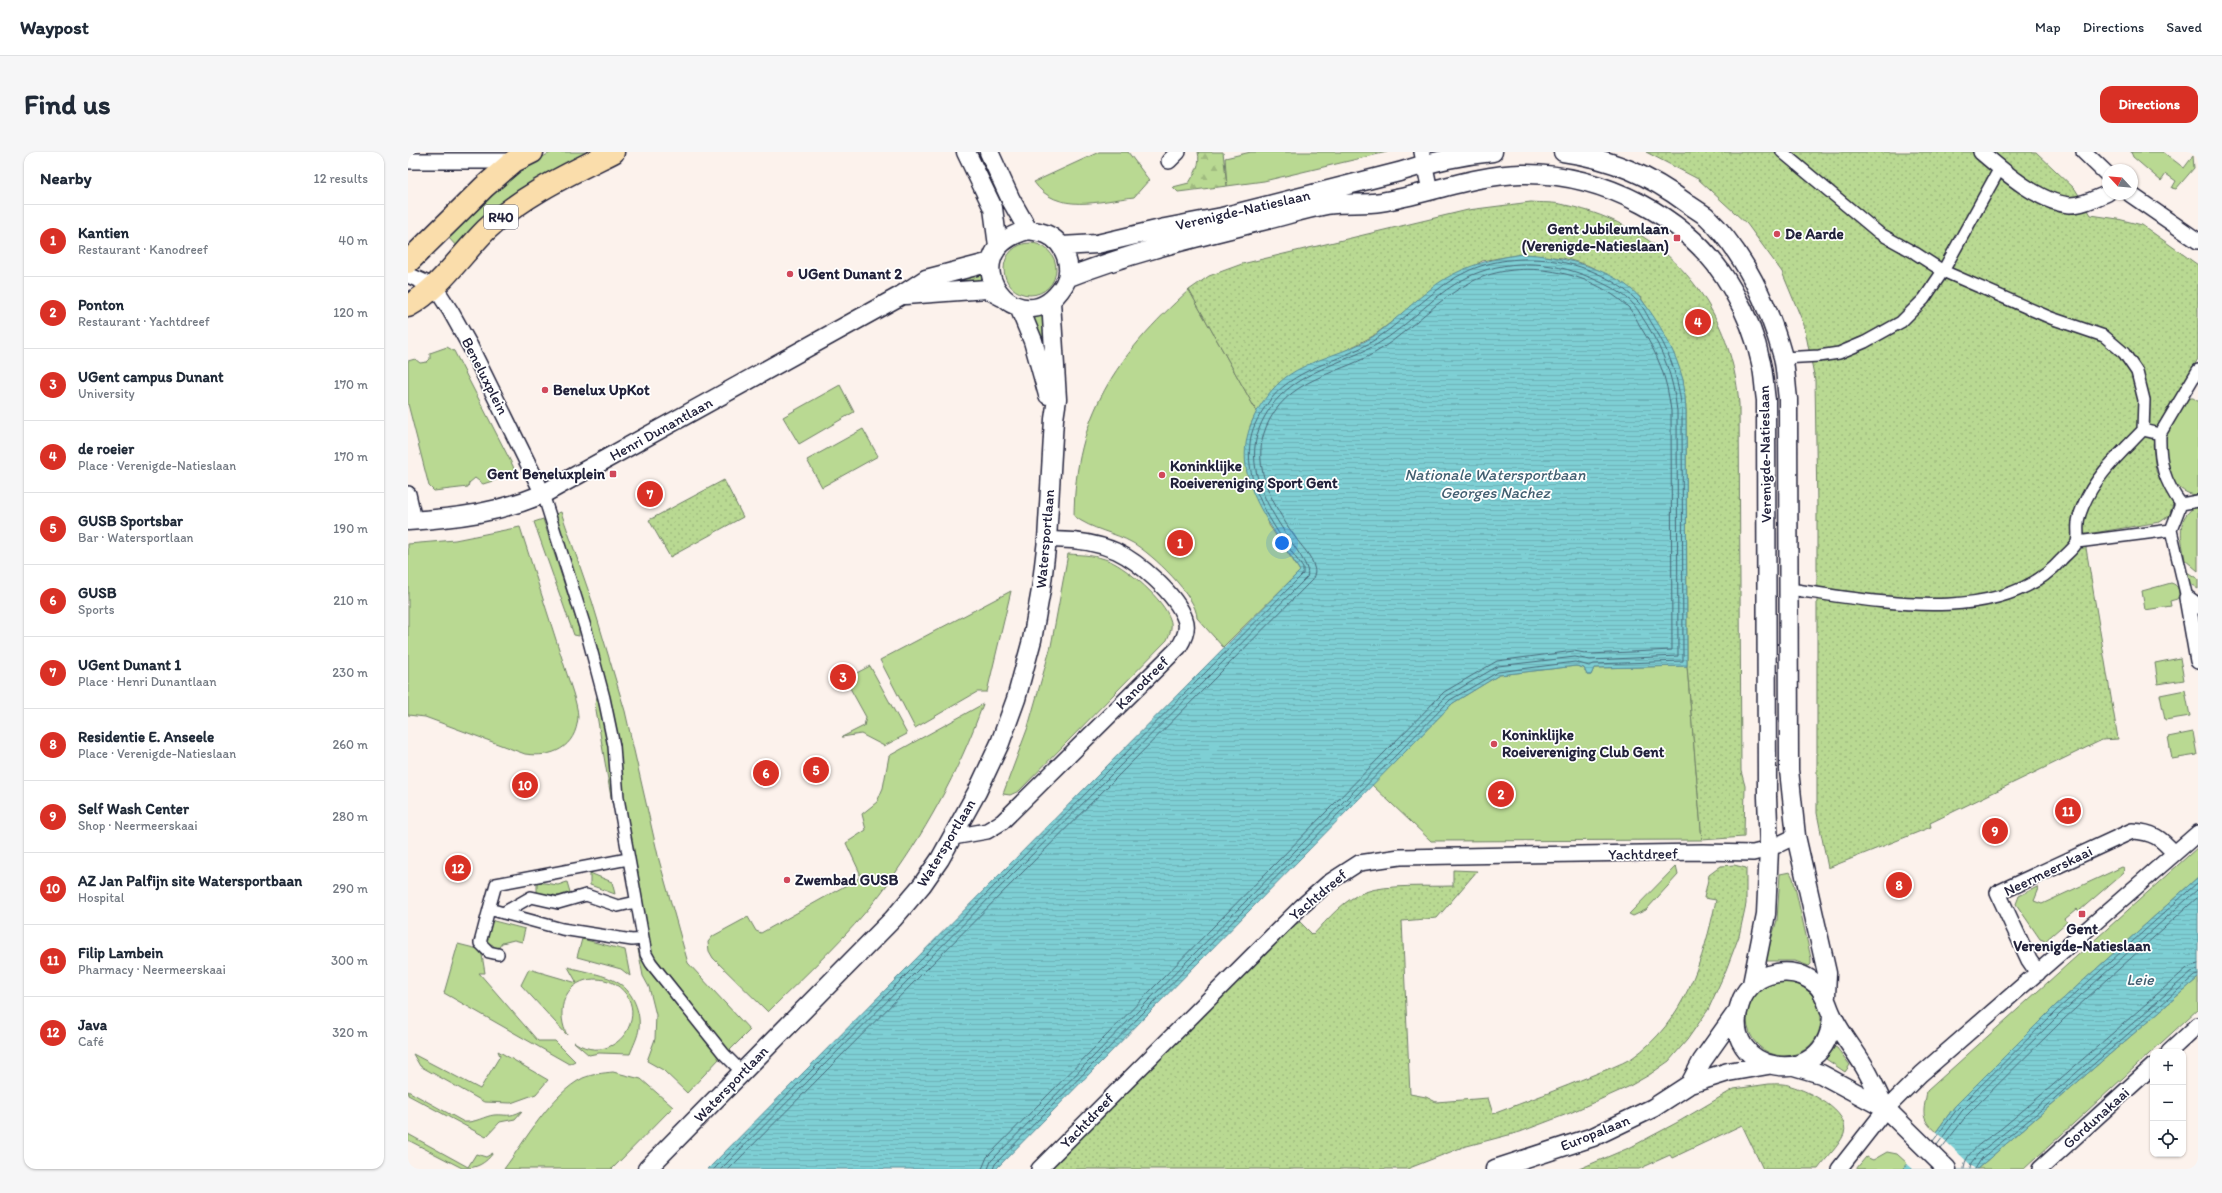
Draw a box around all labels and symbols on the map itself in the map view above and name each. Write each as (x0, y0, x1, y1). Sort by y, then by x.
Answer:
north arrow (2102, 164, 2138, 200)
street label: Verenigde-Natieslaan (1174, 186, 1312, 234)
road number: R40 (484, 205, 518, 229)
place label: Gent Jubileumlaan (Verenigde-Natieslaan) (1522, 220, 1670, 256)
place label: De Aarde (1785, 225, 1844, 243)
marker: De Aarde (1772, 229, 1782, 239)
marker: Gent Jubileumlaan (Verenigde-Natieslaan) (1672, 233, 1682, 243)
place label: UGent Dunant 2 (798, 265, 902, 283)
marker: UGent Dunant 2 (785, 269, 795, 279)
pin: 4 (1685, 307, 1711, 337)
street label: Beneluxplein (458, 334, 512, 418)
place label: Benelux UpKot (553, 381, 650, 400)
marker: Benelux UpKot (540, 385, 550, 395)
street label: Verenigde-Natieslaan (1755, 385, 1775, 523)
street label: Henri Dunantlaan (606, 393, 716, 465)
place label: Koninklijke Roeivereniging Sport Gent (1170, 457, 1338, 493)
place label: Gent Beneluxplein (487, 465, 606, 484)
water label: Nationale Watersportbaan Georges Nachez (1405, 465, 1586, 502)
marker: Gent Beneluxplein (608, 469, 618, 479)
marker: Koninklijke Roeivereniging Sport Gent (1157, 470, 1167, 480)
pin: 7 (637, 479, 663, 509)
street label: Watersportlaan (1032, 489, 1058, 589)
pin: 1 (1167, 528, 1193, 558)
your location (1272, 533, 1292, 553)
street label: Kanodreef (1112, 653, 1172, 713)
pin: 3 (830, 662, 856, 692)
place label: Koninklijke Roeivereniging Club Gent (1502, 726, 1665, 762)
marker: Koninklijke Roeivereniging Club Gent (1489, 739, 1499, 749)
pin: 5 (803, 755, 829, 785)
pin: 6 (753, 758, 779, 788)
pin: 10 (512, 770, 538, 800)
pin: 2 (1488, 779, 1514, 809)
street label: Watersportlaan (913, 796, 979, 890)
pin: 11 (2055, 796, 2081, 826)
pin: 9 (1982, 816, 2008, 846)
street label: Neermeerskaai (2001, 842, 2095, 900)
street label: Yachtdreef (1608, 844, 1678, 864)
pin: 12 (445, 853, 471, 883)
street label: Yachtdreef (1286, 866, 1351, 924)
pin: 8 (1886, 870, 1912, 900)
place label: Zwembad GUSB (795, 871, 899, 889)
marker: Zwembad GUSB (782, 875, 792, 885)
marker: Gent Verenigde-Natieslaan (2077, 909, 2087, 919)
place label: Gent Verenigde-Natieslaan (2013, 920, 2152, 956)
water label: Leie (2126, 970, 2155, 989)
street label: Watersportlaan (690, 1042, 772, 1126)
street label: Gordunakaai (2059, 1083, 2133, 1153)
street label: Yachtdreef (1056, 1089, 1118, 1152)
street label: Europalaan (1558, 1111, 1633, 1155)

